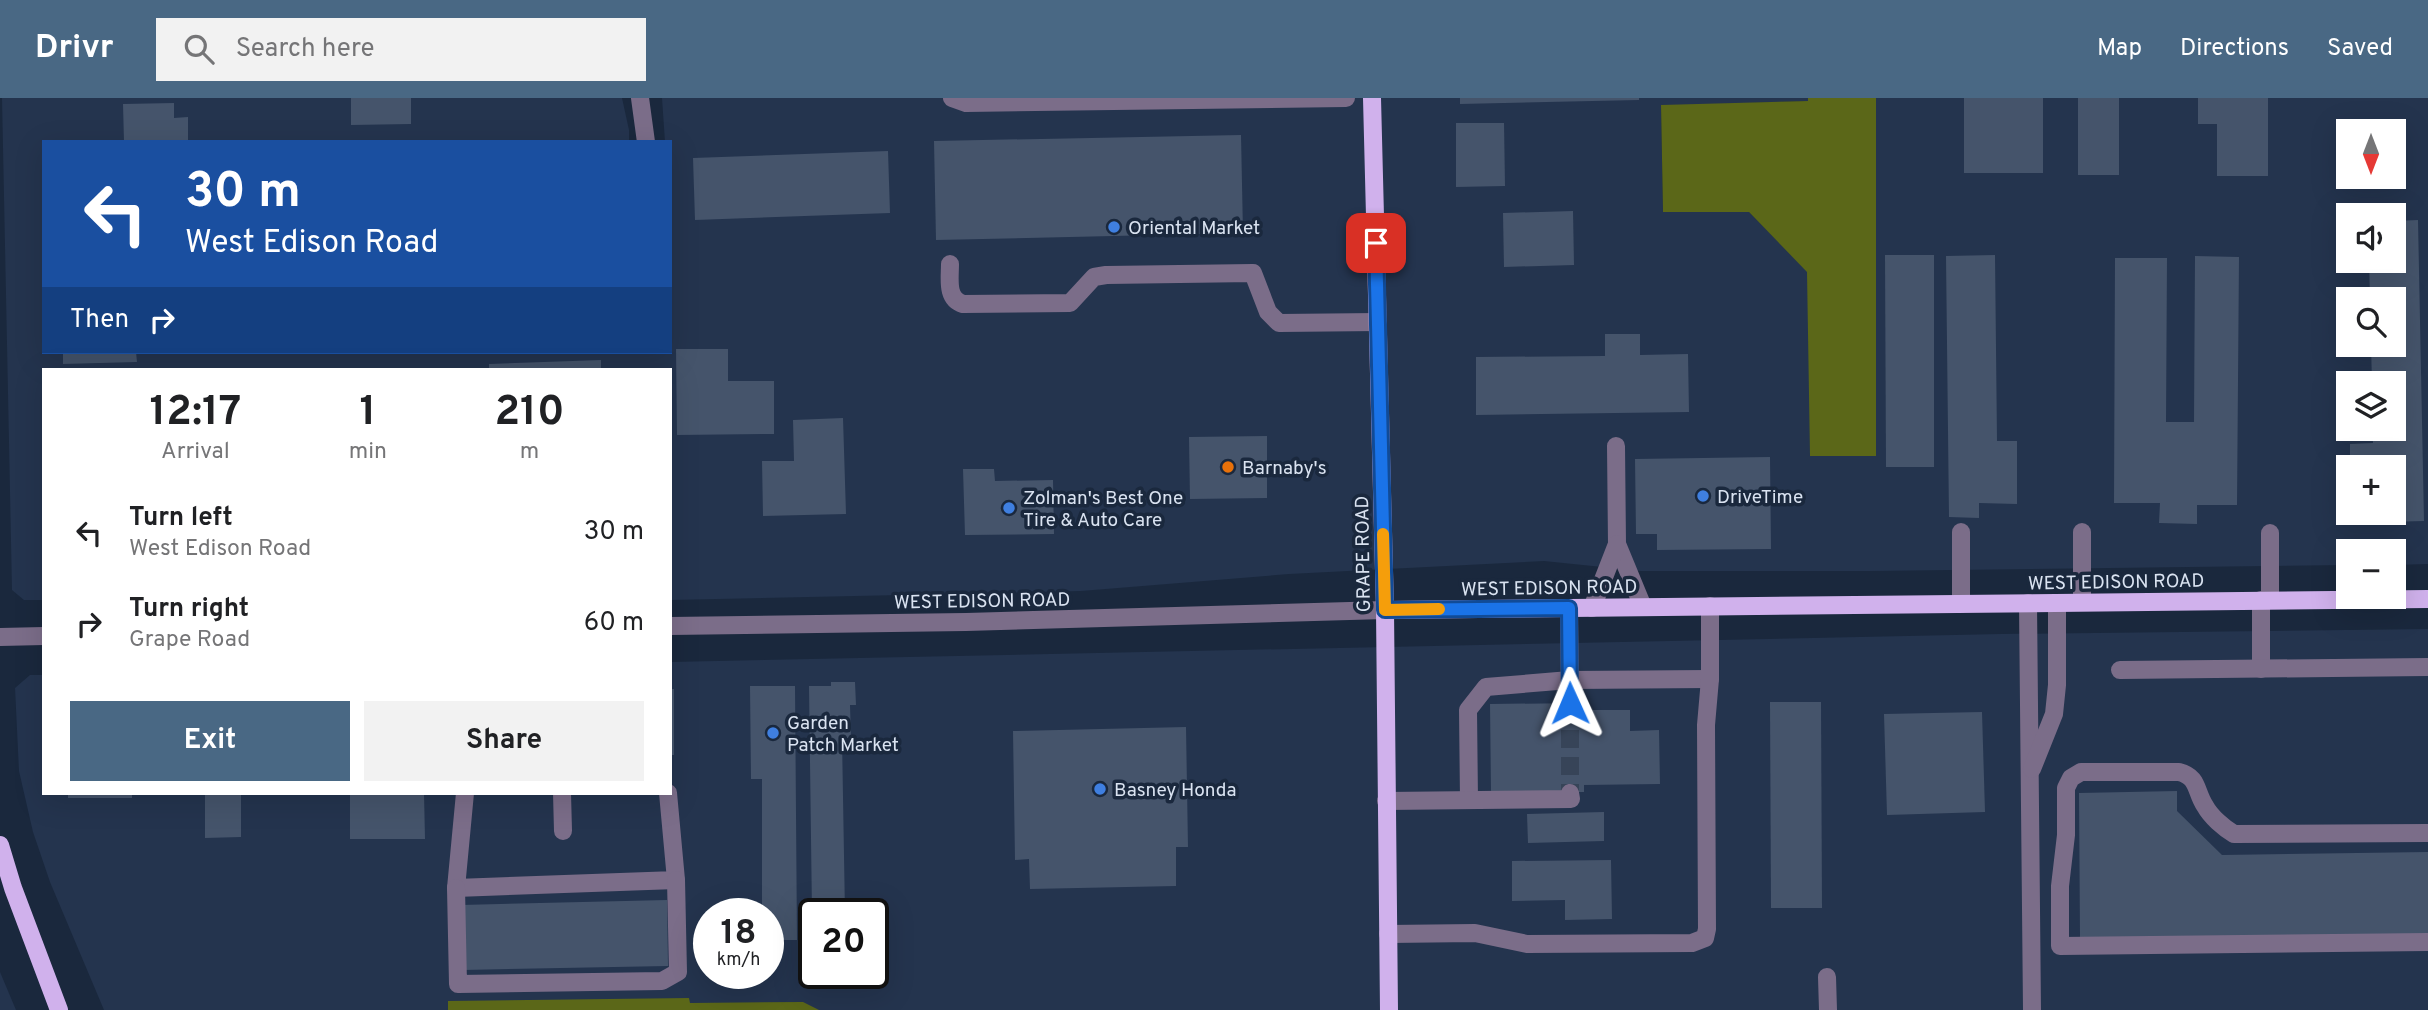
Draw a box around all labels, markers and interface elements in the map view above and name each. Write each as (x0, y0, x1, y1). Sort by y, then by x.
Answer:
search box (156, 18, 646, 81)
text: Drivr (35, 28, 114, 70)
icon: search (180, 30, 218, 68)
text: Search here (236, 33, 375, 66)
text: Map (2097, 34, 2142, 64)
text: Directions (2180, 34, 2289, 64)
text: Saved (2327, 34, 2393, 64)
north arrow (2336, 119, 2406, 189)
map controls (2336, 119, 2406, 609)
text: 30 m (185, 163, 301, 225)
icon: left (70, 168, 161, 259)
button: sound (2336, 203, 2406, 273)
pin (1346, 213, 1406, 273)
place label: Oriental Market (1128, 217, 1260, 241)
marker: Oriental Market (1106, 219, 1122, 235)
text: West Edison Road (185, 224, 439, 264)
icon: arrive (1357, 224, 1395, 262)
button: search (2336, 287, 2406, 357)
icon: right (143, 301, 181, 339)
text: Then (70, 304, 129, 337)
button: layers (2336, 371, 2406, 441)
text: 12:17 (149, 387, 241, 440)
text: 1 (359, 387, 376, 440)
text: 210 (494, 387, 565, 440)
text: Arrival (161, 438, 230, 467)
text: min (349, 438, 387, 467)
text: m (520, 438, 539, 467)
button: + (2336, 455, 2406, 525)
place label: Barnaby's (1242, 457, 1327, 481)
marker: Barnaby's (1220, 459, 1236, 475)
place label: DriveTime (1717, 486, 1803, 510)
place label: Zolman's Best One Tire & Auto Care (1023, 487, 1183, 533)
marker: DriveTime (1695, 488, 1711, 504)
street label: GRAPE ROAD (1351, 495, 1377, 613)
marker: Zolman's Best One Tire & Auto Care (1001, 500, 1017, 516)
text: Turn left (129, 502, 233, 535)
icon: left (70, 514, 108, 552)
text: 30 m (584, 516, 644, 549)
text: West Edison Road (129, 535, 311, 564)
button: − (2336, 539, 2406, 609)
street label: WEST EDISON ROAD (2028, 569, 2204, 597)
street label: WEST EDISON ROAD (1461, 575, 1637, 603)
street label: WEST EDISON ROAD (894, 588, 1070, 616)
text: Turn right (129, 593, 249, 626)
icon: right (70, 605, 108, 643)
text: 60 m (584, 607, 644, 640)
text: Grape Road (129, 626, 250, 655)
position arrow (1533, 666, 1607, 740)
button: Exit (70, 701, 350, 781)
button: Share (364, 701, 644, 781)
place label: Garden Patch Market (787, 712, 899, 758)
marker: Garden Patch Market (765, 725, 781, 741)
place label: Basney Honda (1114, 779, 1236, 803)
marker: Basney Honda (1092, 781, 1108, 797)
speed limit sign: 20 (798, 898, 889, 989)
text: 18 (720, 912, 757, 956)
text: km/h (717, 949, 760, 972)

